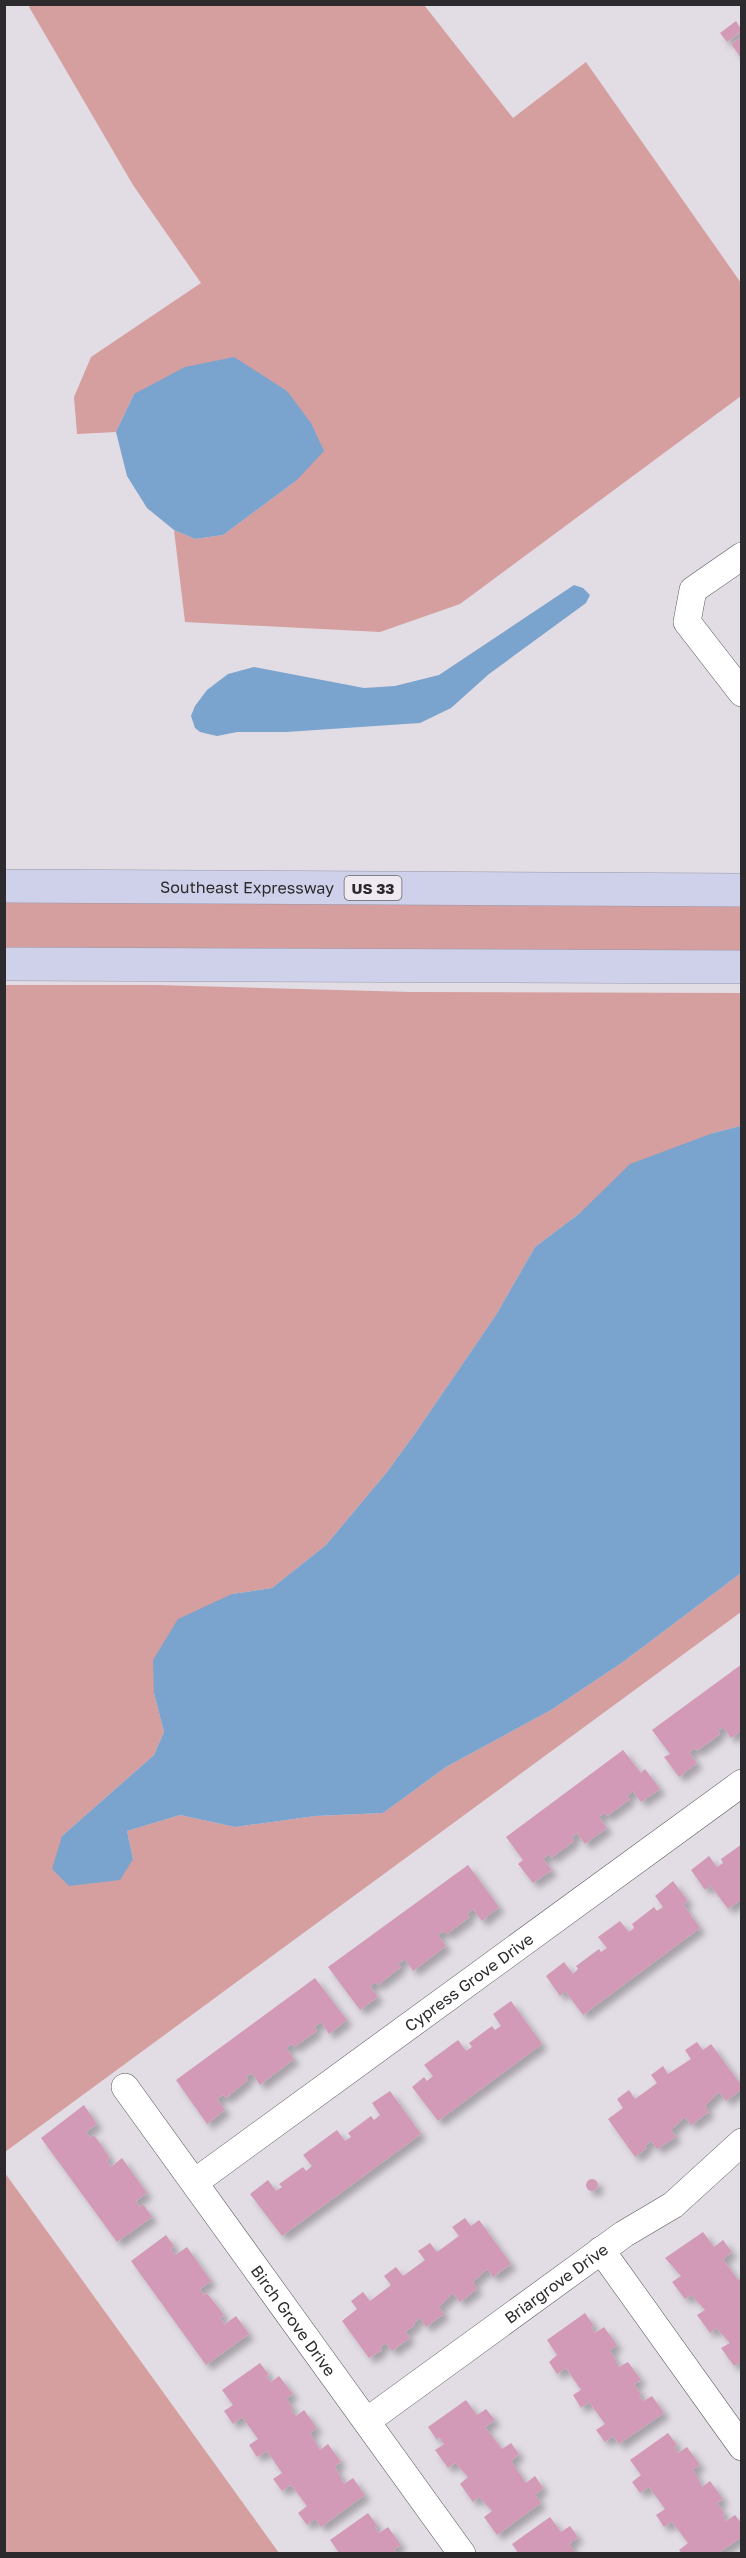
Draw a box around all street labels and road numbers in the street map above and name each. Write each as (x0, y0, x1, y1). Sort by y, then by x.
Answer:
road number: US 33 (344, 876, 401, 900)
street label: Southeast Expressway (160, 877, 334, 898)
street label: Cypress Grove Drive (401, 1929, 537, 2036)
street label: Briargrove Drive (500, 2239, 612, 2328)
street label: Birch Grove Drive (247, 2261, 340, 2380)

